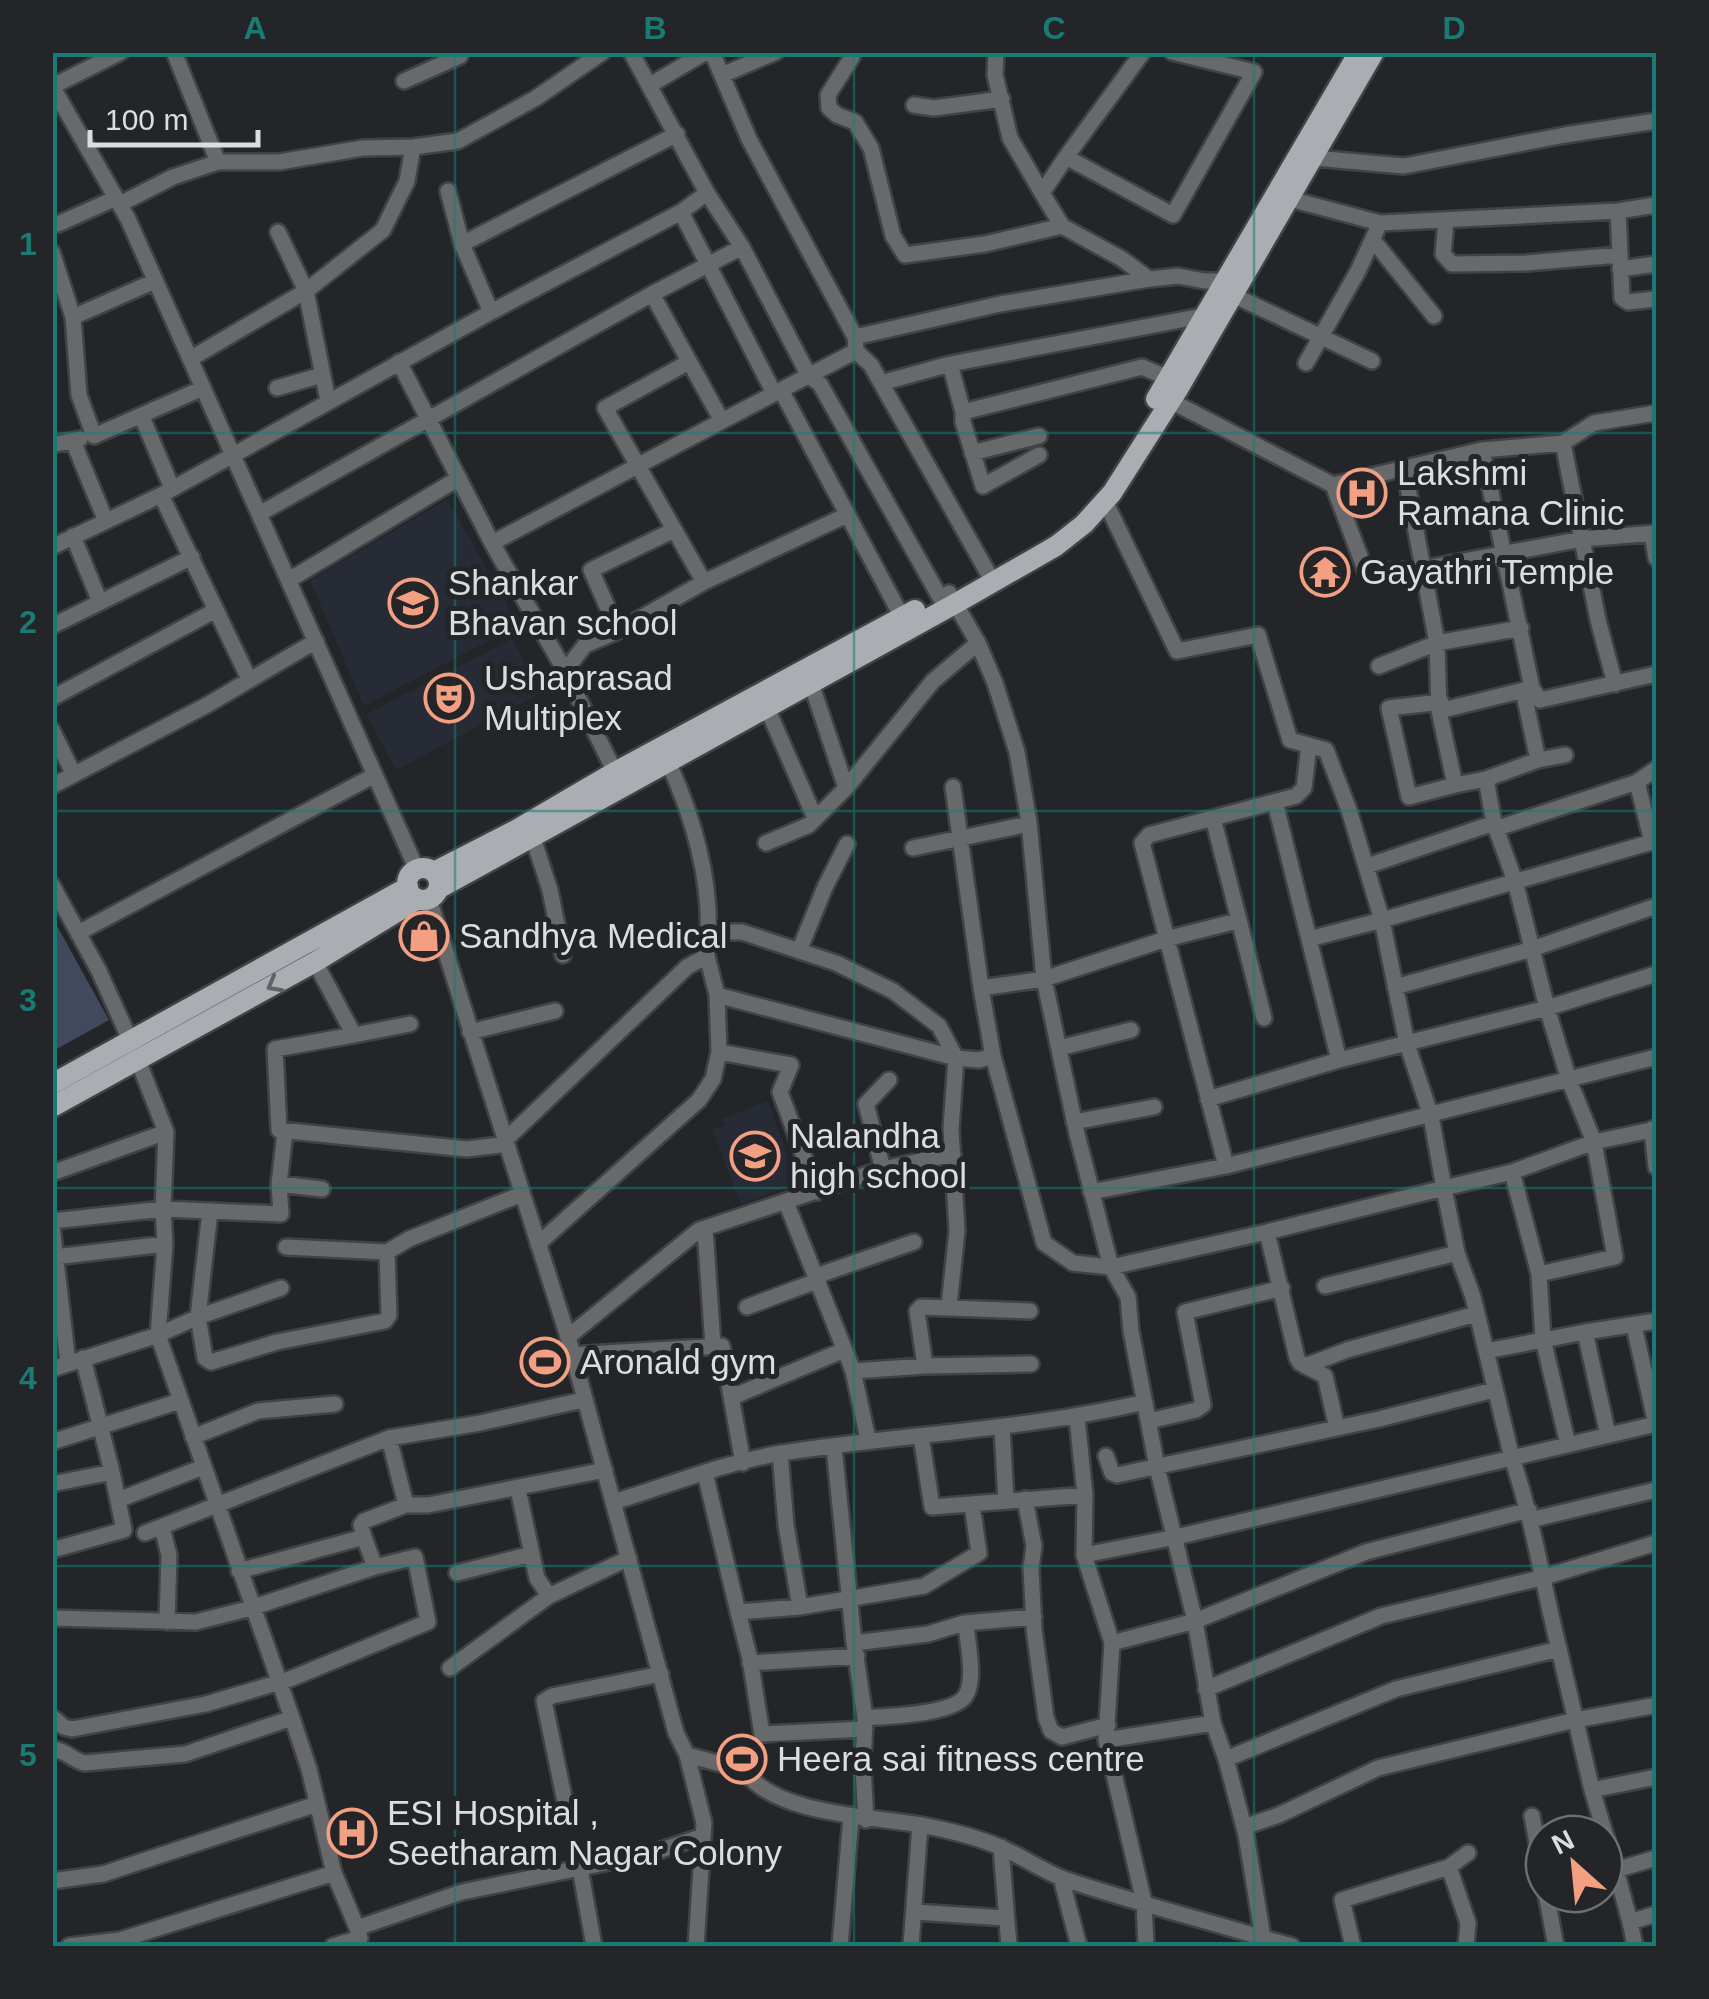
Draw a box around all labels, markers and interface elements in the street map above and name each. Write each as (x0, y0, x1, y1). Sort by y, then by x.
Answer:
text: A (243, 10, 267, 46)
text: B (643, 10, 667, 46)
text: C (1042, 10, 1066, 46)
text: D (1442, 10, 1466, 46)
scale bar (90, 85, 258, 147)
text: 100 m (105, 103, 188, 136)
text: 1 (19, 226, 37, 262)
place label: Lakshmi Ramana Clinic (1397, 453, 1625, 532)
hospital icon: Lakshmi Ramana Clinic (1336, 467, 1388, 519)
temple icon: Gayathri Temple (1299, 546, 1351, 598)
place label: Gayathri Temple (1360, 552, 1614, 591)
place label: Shankar Bhavan school (448, 563, 678, 642)
school or university icon: Shankar Bhavan school (387, 577, 439, 629)
text: 2 (19, 604, 37, 640)
place label: Ushaprasad Multiplex (484, 658, 673, 737)
theatre icon: Ushaprasad Multiplex (423, 672, 475, 724)
shop icon: Sandhya Medical (398, 910, 450, 962)
place label: Sandhya Medical (459, 916, 728, 955)
one-way arrow (267, 972, 285, 992)
text: 3 (19, 982, 37, 1018)
place label: Nalandha high school (790, 1116, 967, 1195)
school or university icon: Nalandha high school (729, 1130, 781, 1182)
sports icon: Aronald gym (519, 1336, 571, 1388)
place label: Aronald gym (580, 1342, 776, 1381)
text: 4 (19, 1360, 37, 1396)
sports icon: Heera sai fitness centre (716, 1733, 768, 1785)
text: 5 (19, 1737, 37, 1773)
place label: Heera sai fitness centre (777, 1739, 1145, 1778)
place label: ESI Hospital , Seetharam Nagar Colony (387, 1793, 782, 1872)
hospital icon: ESI Hospital , Seetharam Nagar Colony (326, 1807, 378, 1859)
north arrow (1524, 1814, 1624, 1914)
text: N (1547, 1824, 1579, 1861)

